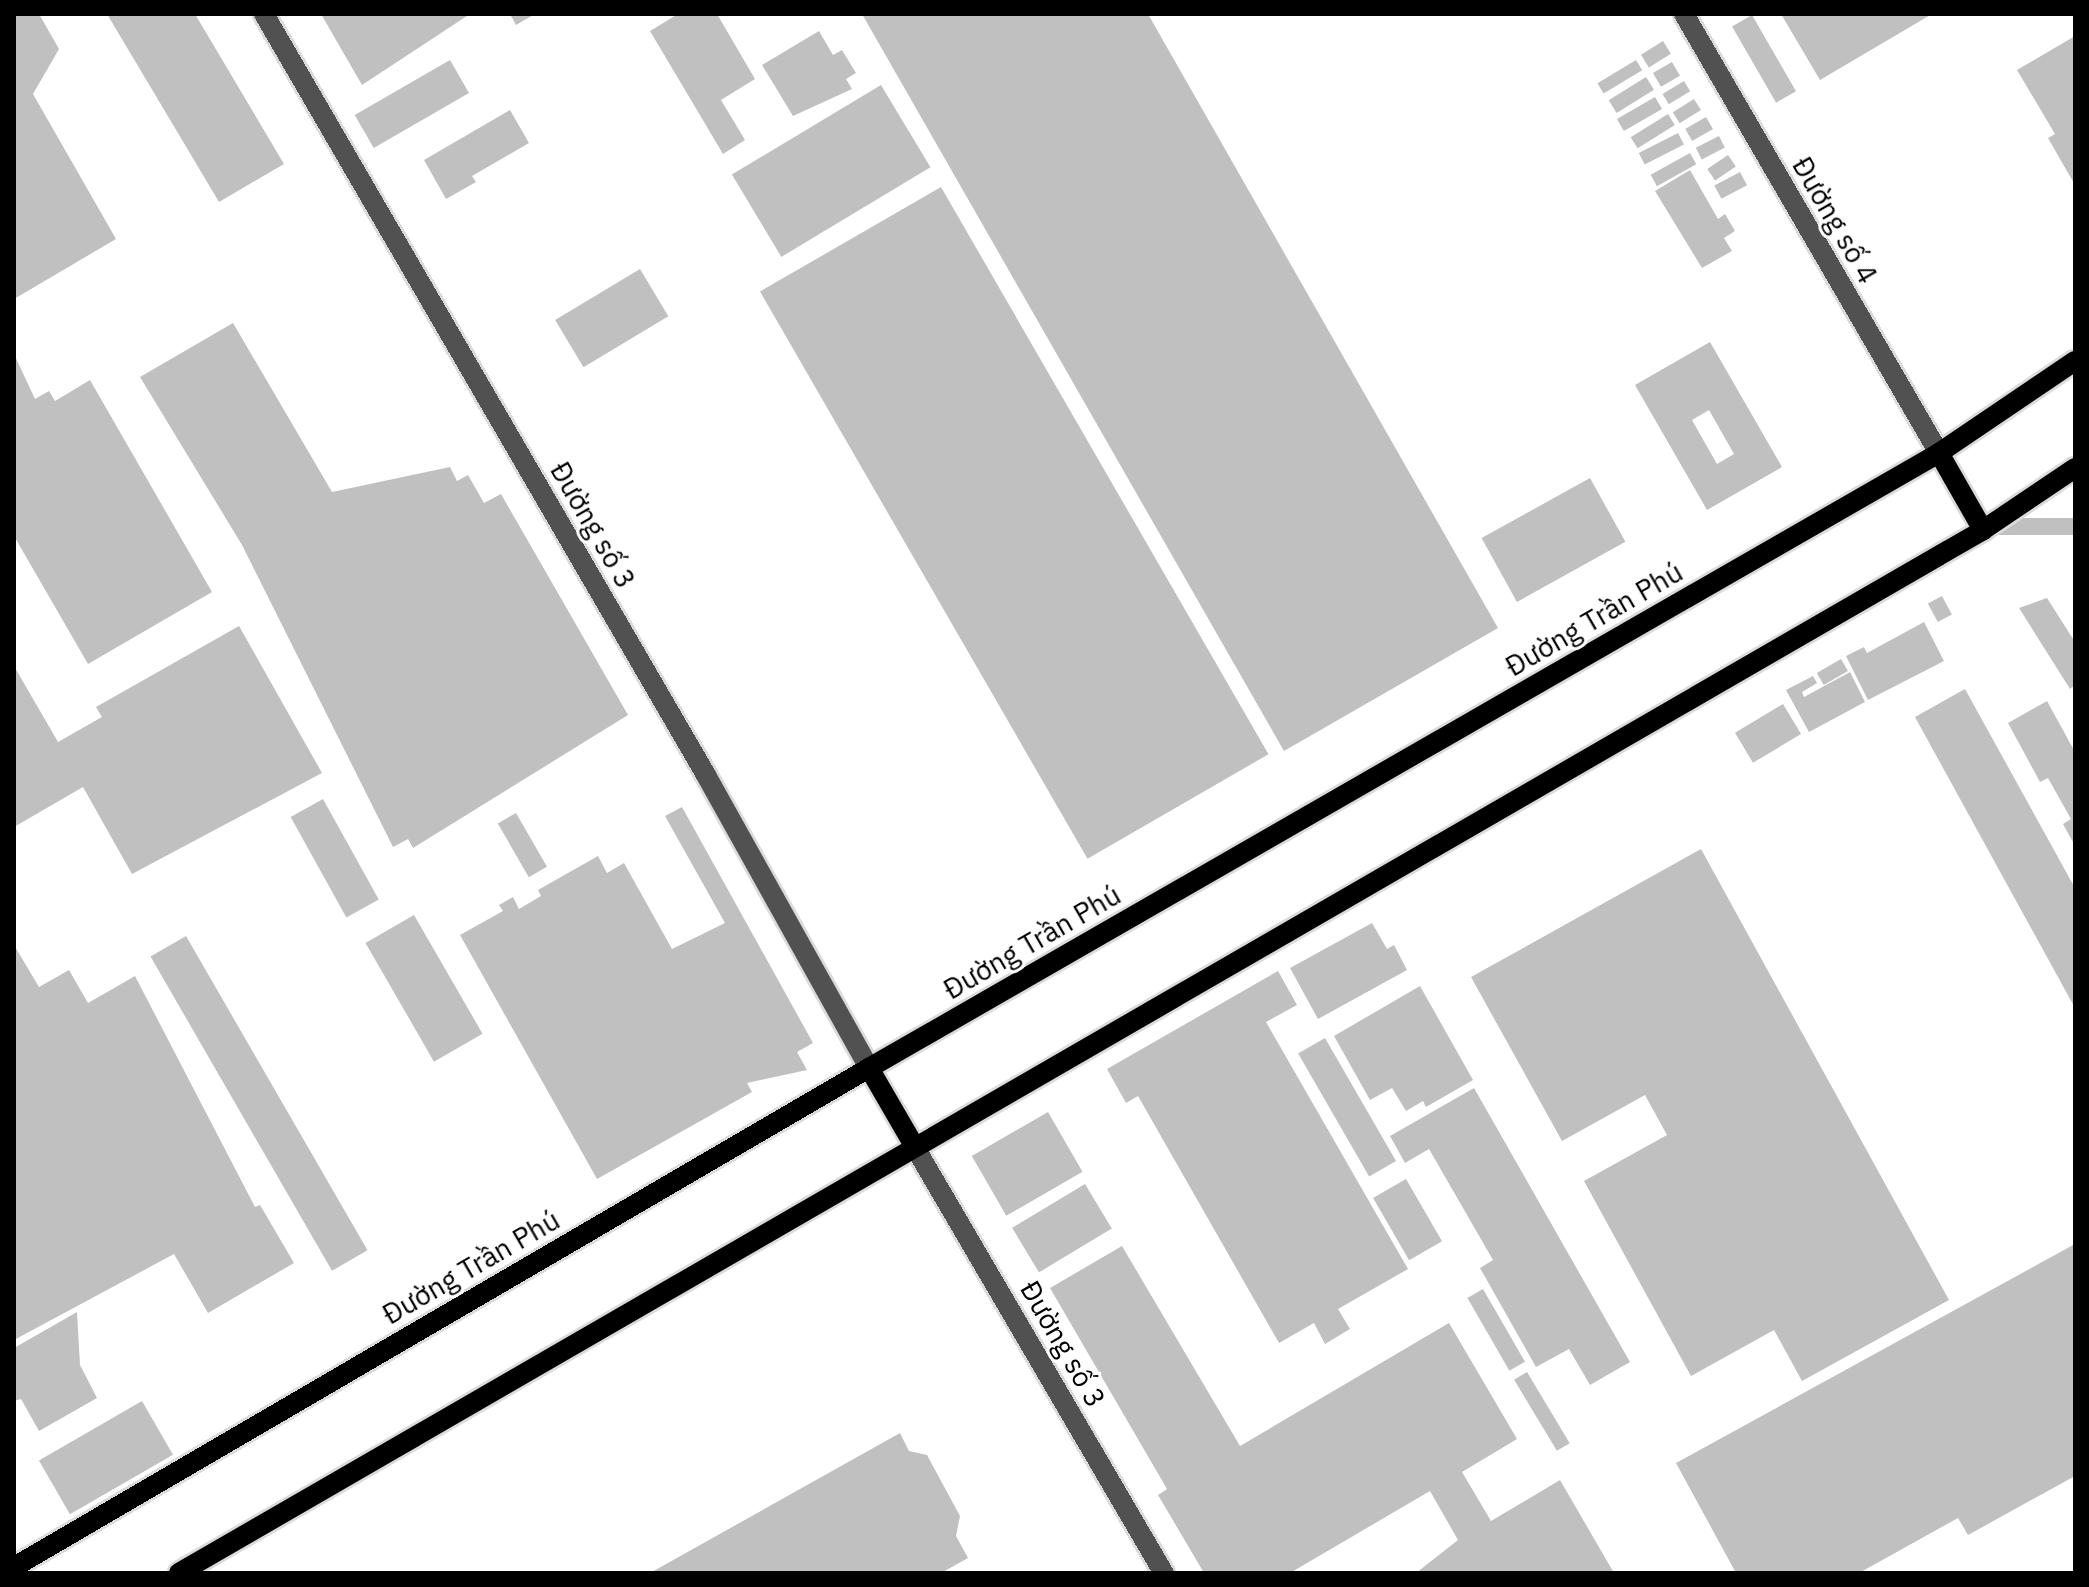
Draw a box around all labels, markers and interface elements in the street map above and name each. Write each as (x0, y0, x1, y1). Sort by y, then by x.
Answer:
street label: Đường số 4 (1785, 151, 1885, 289)
street label: Đường số 3 (543, 456, 643, 594)
street label: Đường Trần Phú (1499, 555, 1689, 683)
street label: Đường Trần Phú (937, 878, 1127, 1006)
street label: Đường Trần Phú (376, 1203, 566, 1331)
street label: Đường số 3 (1013, 1275, 1113, 1413)

